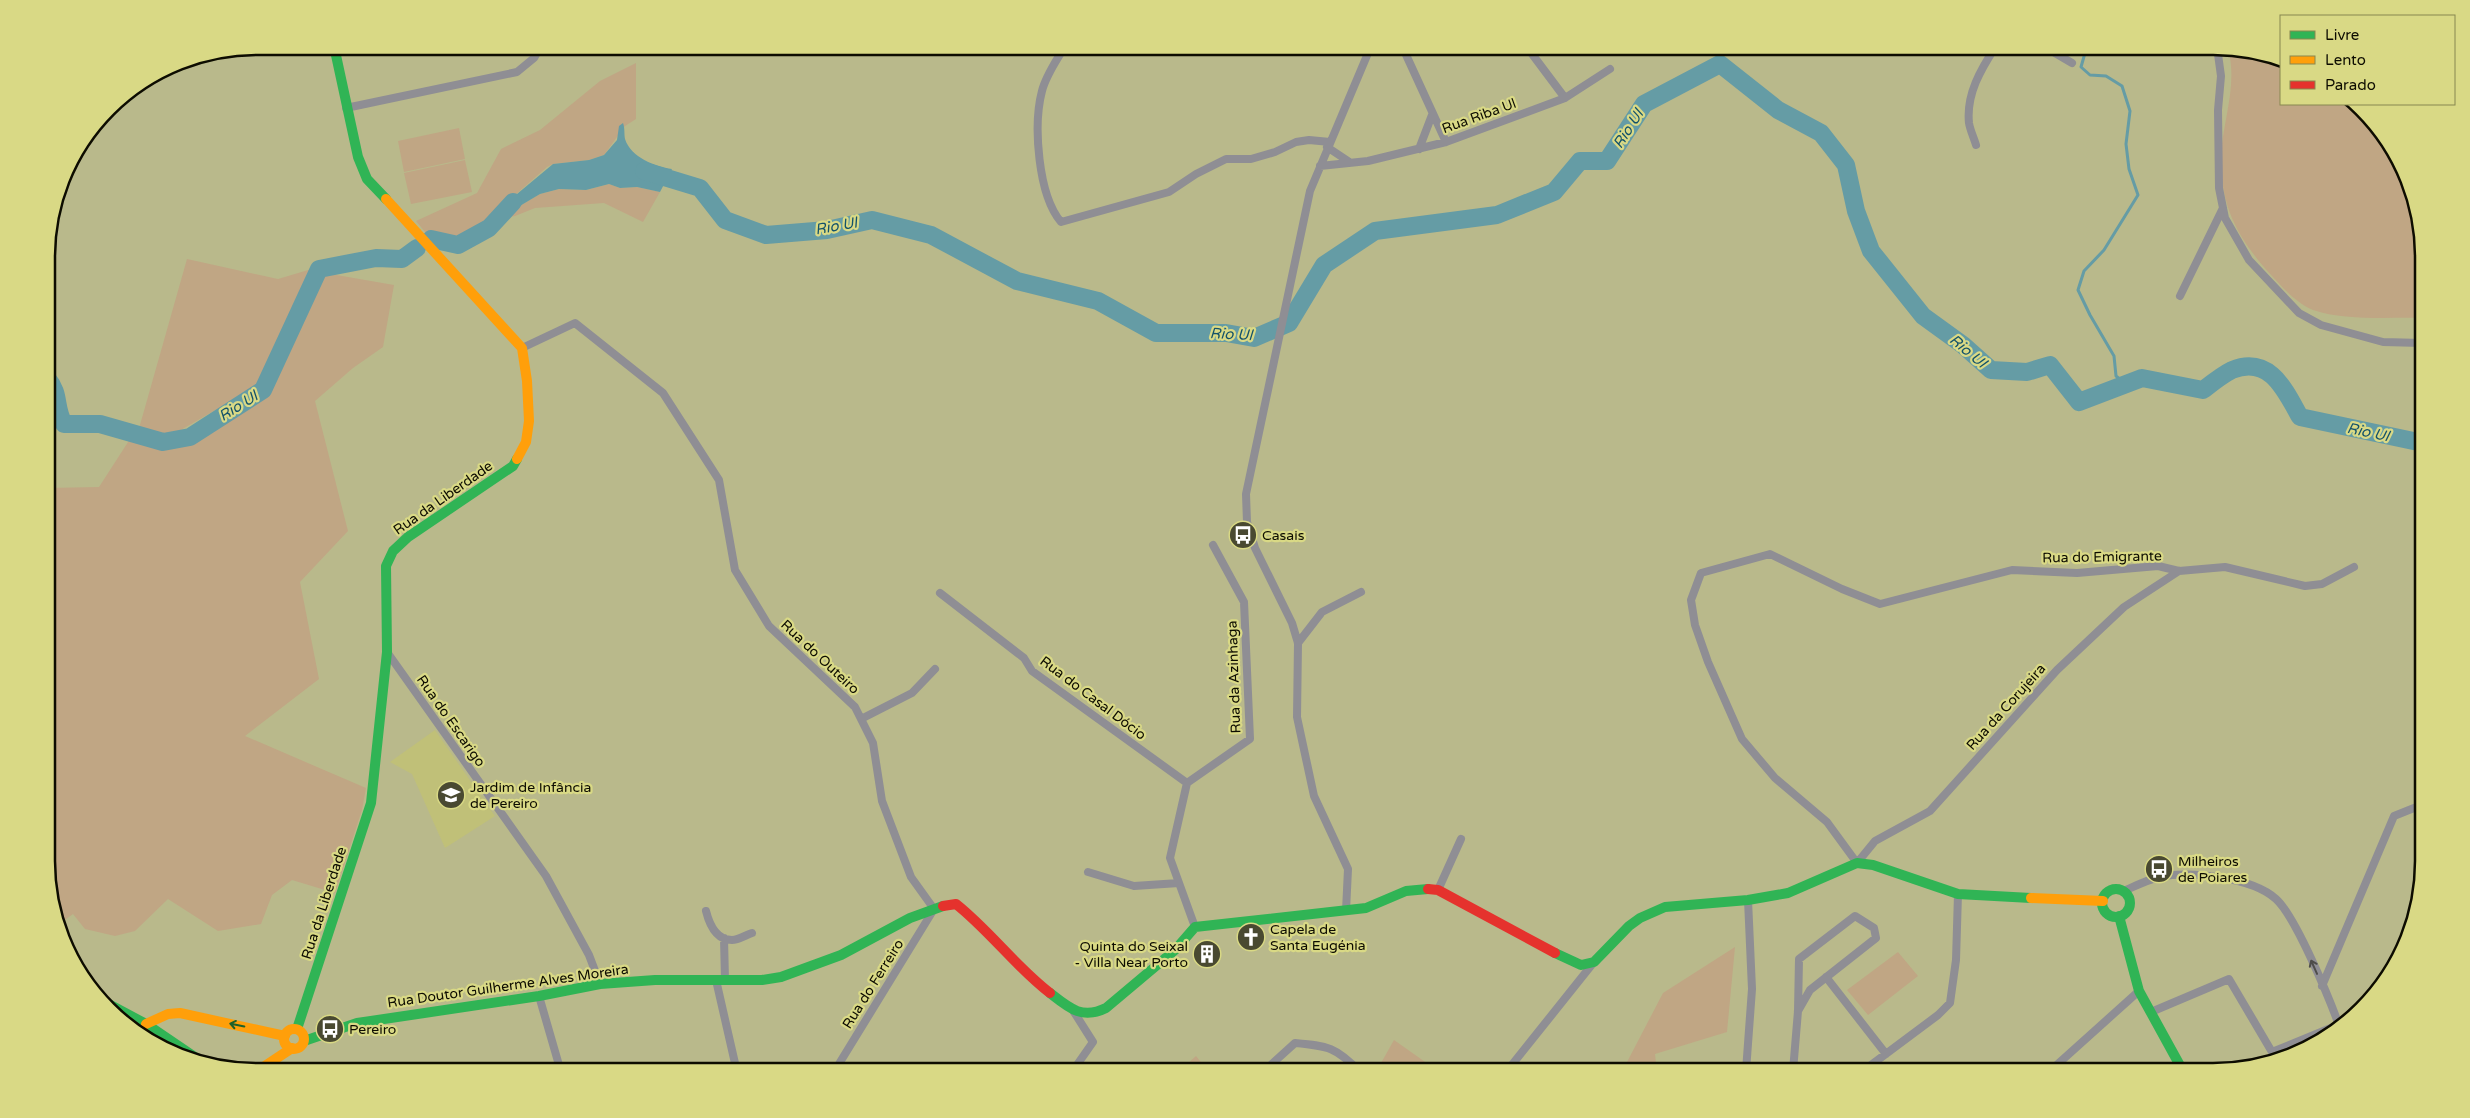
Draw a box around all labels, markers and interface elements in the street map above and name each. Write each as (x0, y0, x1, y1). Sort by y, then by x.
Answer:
legend (2280, 15, 2455, 105)
text: Livre (2325, 26, 2359, 44)
text: Lento (2325, 51, 2366, 69)
text: Parado (2325, 76, 2376, 94)
street label: Rua Riba Ul (1440, 95, 1518, 137)
water label: Rio Ul (1609, 104, 1648, 152)
water label: Rio Ul (814, 213, 861, 239)
water label: Rio Ul (1209, 324, 1255, 344)
water label: Rio Ul (1946, 330, 1992, 373)
water label: Rio Ul (215, 386, 263, 425)
water label: Rio Ul (2345, 419, 2393, 446)
street label: Rua da Liberdade (390, 457, 496, 539)
bus stop icon: Casais (1228, 520, 1258, 550)
place label: Casais (1262, 527, 1305, 544)
street label: Rua do Emigrante (2042, 547, 2162, 567)
street label: Rua do Outeiro (777, 616, 863, 698)
street label: Rua da Azinhaga (1224, 620, 1244, 734)
street label: Rua do Casal Dócio (1037, 653, 1149, 743)
street label: Rua da Corujeira (1963, 660, 2049, 754)
street label: Rua do Escarigo (413, 672, 489, 770)
place label: Jardim de Infância de Pereiro (470, 779, 591, 812)
school or university icon: Jardim de Infância de Pereiro (436, 780, 466, 810)
street label: Rua da Liberdade (298, 845, 350, 961)
place label: Milheiros de Poiares (2178, 853, 2248, 886)
bus stop icon: Milheiros de Poiares (2144, 854, 2174, 884)
place label: Capela de Santa Eugénia (1270, 921, 1366, 954)
church icon: Capela de Santa Eugénia (1236, 922, 1266, 952)
street label: Rua do Ferreiro (839, 936, 907, 1032)
place label: Quinta do Seixal - Villa Near Porto (1074, 938, 1188, 971)
building icon: Quinta do Seixal - Villa Near Porto (1192, 939, 1222, 969)
one-way arrow (2308, 960, 2318, 975)
street label: Rua Doutor Guilherme Alves Moreira (386, 961, 630, 1011)
bus stop icon: Pereiro (315, 1014, 345, 1044)
one-way arrow (230, 1020, 246, 1029)
place label: Pereiro (349, 1021, 396, 1038)

